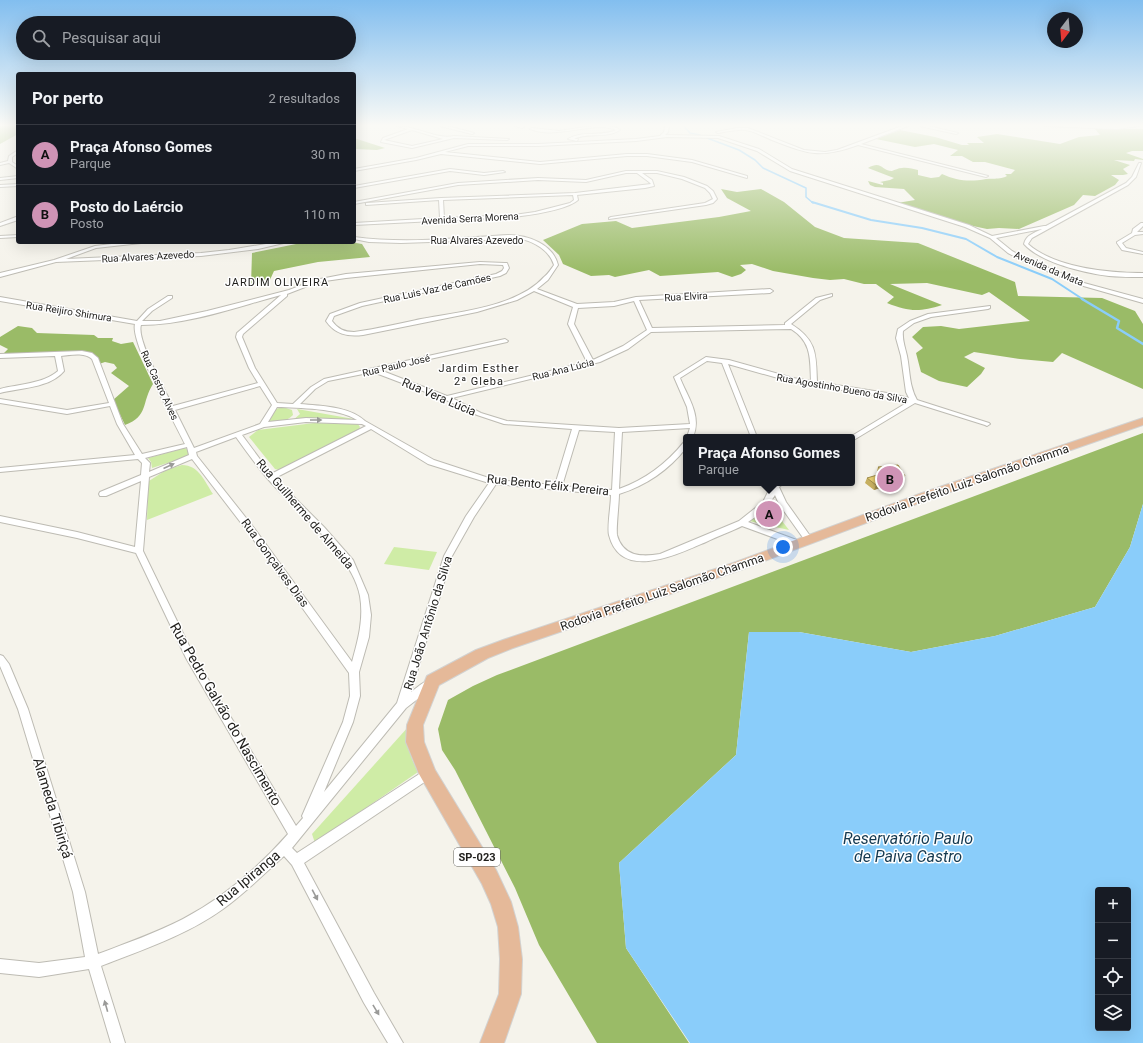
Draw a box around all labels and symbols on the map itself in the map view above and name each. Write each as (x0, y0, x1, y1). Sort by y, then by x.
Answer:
north arrow (1047, 12, 1083, 48)
street label: Avenida Serra Morena (421, 210, 519, 227)
street label: Rua Alvares Azevedo (430, 235, 524, 246)
street label: Rua Alvares Azevedo (101, 249, 195, 264)
street label: Avenida da Mata (1012, 249, 1085, 288)
street label: Rua Luis Vaz de Camões (382, 272, 492, 305)
district label: JARDIM OLIVEIRA (225, 276, 329, 289)
street label: Rua Elvira (664, 290, 708, 303)
street label: Rua Reijiro Shimura (25, 299, 113, 324)
street label: Rua Castro Alves (139, 349, 181, 422)
street label: Rua Paulo José (361, 352, 431, 379)
street label: Rua Ana Lúcia (531, 356, 595, 382)
district label: Jardim Esther 2ª Gleba (438, 362, 520, 388)
street label: Rua Agostinho Bueno da Silva (776, 372, 908, 405)
street label: Rua Vera Lúcia (400, 375, 478, 419)
one-way arrow (310, 417, 323, 423)
street label: Rodovia Prefeito Luiz Salomão Chamma (863, 441, 1071, 525)
street label: Rua Guilherme de Almeida (253, 456, 357, 572)
one-way arrow (164, 463, 175, 469)
pin: B (877, 464, 903, 494)
street label: Rua Bento Félix Pereira (486, 472, 610, 498)
pin: A (756, 499, 782, 529)
street label: Rua Gonçalves Dias (238, 516, 312, 610)
your location (773, 537, 793, 557)
street label: Rodovia Prefeito Luiz Salomão Chamma (558, 550, 766, 634)
street label: Rua João Antônio da Silva (401, 554, 455, 692)
street label: Rua Pedro Galvão do Nascimento (167, 620, 285, 808)
street label: Alameda Tibiriçá (30, 756, 76, 860)
water label: Reservatório Paulo de Paiva Castro (843, 829, 973, 866)
street label: Rua Ipiranga (213, 847, 283, 909)
road number: SP-023 (454, 848, 500, 866)
one-way arrow (311, 889, 318, 901)
one-way arrow (103, 1000, 109, 1012)
one-way arrow (372, 1005, 380, 1015)

